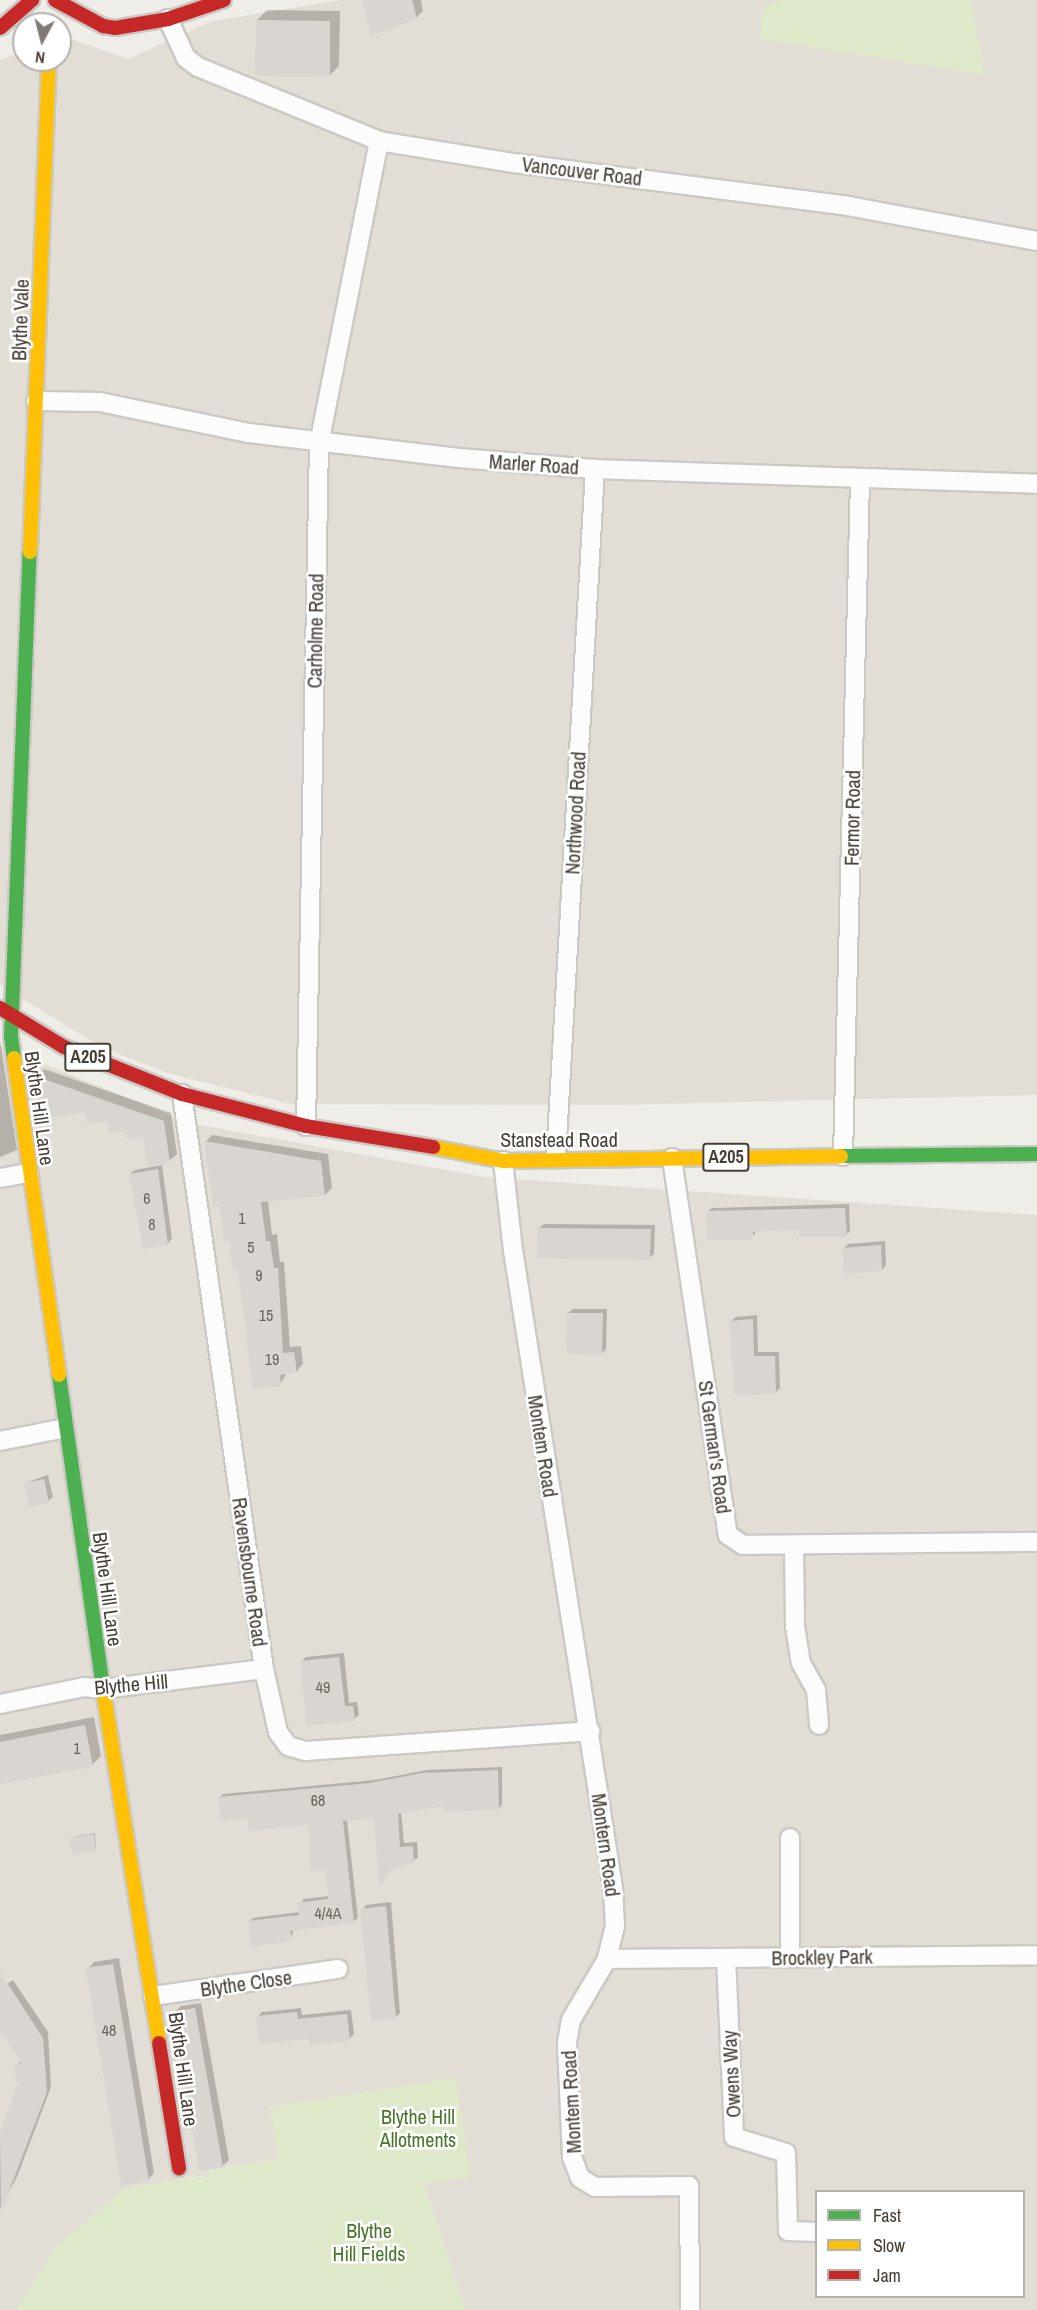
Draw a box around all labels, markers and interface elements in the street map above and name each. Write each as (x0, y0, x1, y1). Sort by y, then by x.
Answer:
north arrow (12, 12, 72, 72)
text: N (34, 46, 46, 69)
street label: Vancouver Road (521, 152, 643, 190)
street label: Blythe Vale (7, 279, 33, 361)
street label: Marler Road (488, 449, 580, 479)
street label: Carholme Road (302, 573, 328, 689)
street label: Northwood Road (560, 751, 590, 875)
street label: Fermor Road (839, 770, 865, 866)
road number: A205 (64, 1042, 112, 1072)
street label: Blythe Hill Lane (20, 1049, 60, 1167)
street label: Stanstead Road (500, 1127, 618, 1151)
road number: A205 (702, 1142, 750, 1172)
house number: 6 (143, 1188, 151, 1208)
house number: 1 (238, 1208, 246, 1228)
house number: 8 (148, 1214, 156, 1234)
house number: 5 (247, 1237, 255, 1257)
house number: 9 (255, 1265, 263, 1285)
house number: 15 (259, 1305, 273, 1325)
house number: 19 (265, 1349, 279, 1369)
street label: St German's Road (694, 1379, 736, 1515)
street label: Montem Road (523, 1393, 563, 1499)
street label: Ravensbourne Road (228, 1496, 272, 1648)
street label: Blythe Hill Lane (88, 1530, 128, 1648)
street label: Blythe Hill (93, 1669, 169, 1699)
house number: 49 (316, 1677, 330, 1697)
house number: 1 (73, 1738, 81, 1758)
house number: 68 (311, 1790, 325, 1810)
street label: Montern Road (587, 1792, 625, 1898)
house number: 4/4A (315, 1903, 341, 1923)
street label: Brockley Park (771, 1944, 873, 1970)
street label: Blythe Close (199, 1965, 293, 2001)
street label: Blythe Hill Lane (164, 2010, 204, 2128)
house number: 48 (102, 2020, 116, 2040)
street label: Owens Way (717, 2030, 745, 2118)
street label: Montem Road (556, 2050, 586, 2154)
park label: Blythe Hill Allotments (380, 2105, 456, 2152)
legend (815, 2190, 1025, 2298)
text: Fast (873, 2203, 901, 2228)
park label: Blythe Hill Fields (333, 2219, 405, 2266)
text: Slow (873, 2233, 905, 2258)
text: Jam (873, 2263, 901, 2288)

